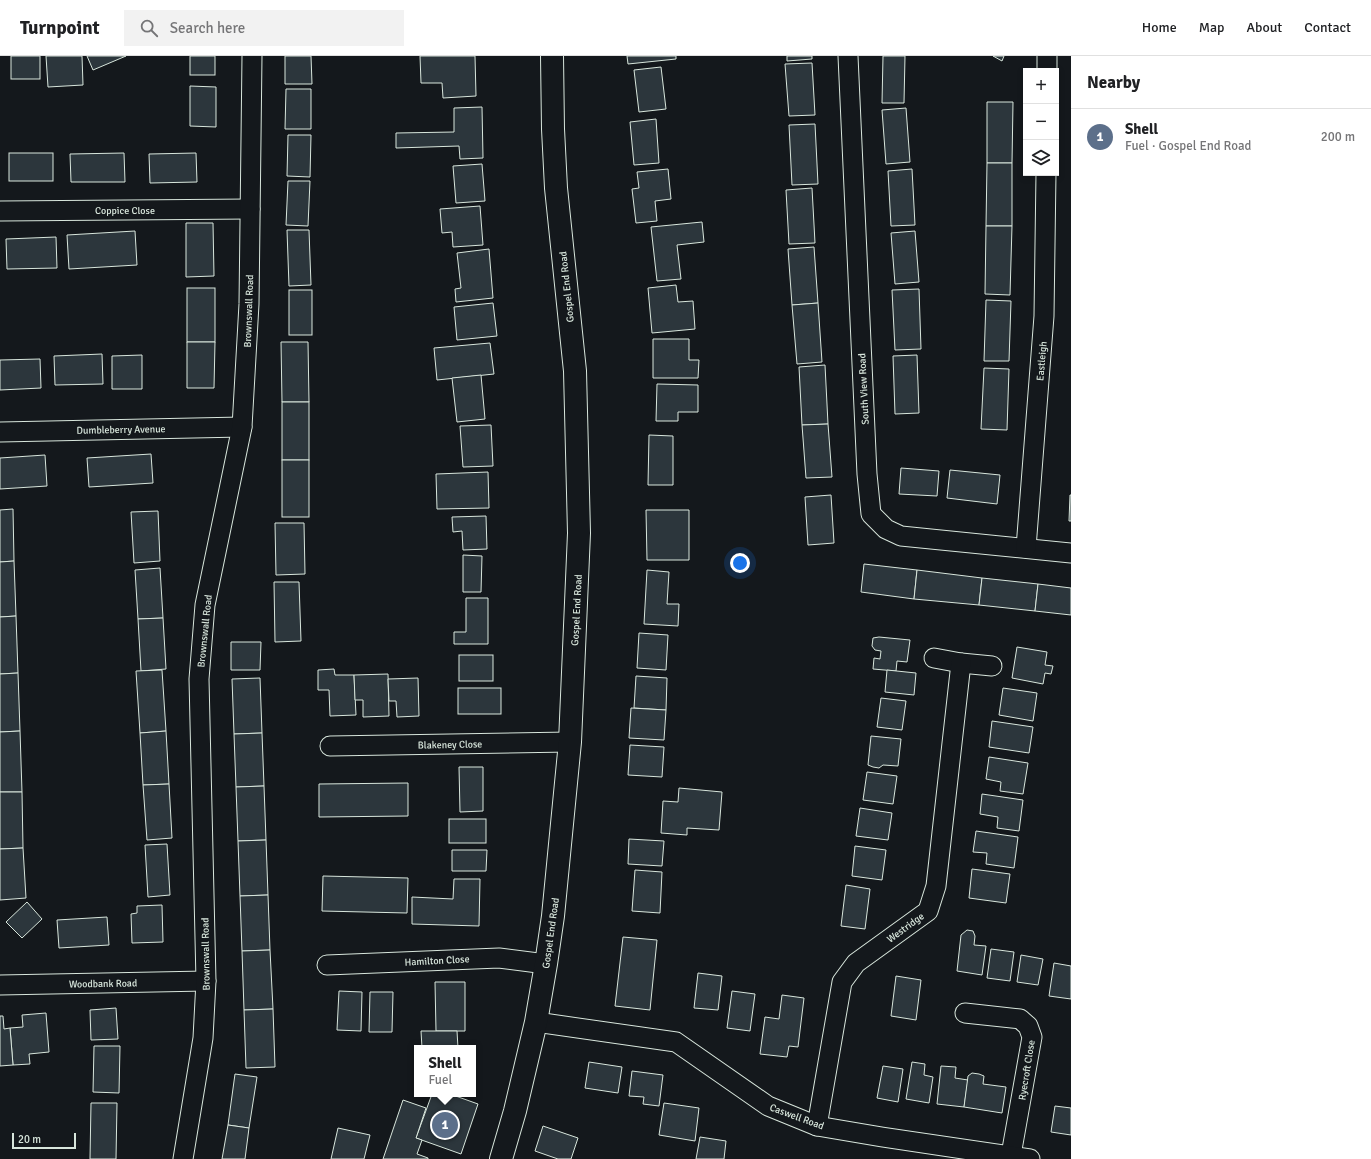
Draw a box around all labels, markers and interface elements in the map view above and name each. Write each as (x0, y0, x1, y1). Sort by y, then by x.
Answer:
search box (124, 10, 404, 46)
text: Turnpoint (20, 16, 100, 40)
icon: search (138, 17, 160, 39)
text: Search here (170, 19, 245, 37)
text: Home (1142, 19, 1177, 36)
text: Map (1199, 19, 1224, 36)
text: About (1246, 19, 1282, 36)
text: Contact (1304, 19, 1351, 36)
map controls (1023, 68, 1059, 176)
button: + (1023, 68, 1059, 104)
text: Nearby (1087, 72, 1140, 93)
button: − (1023, 104, 1059, 140)
text: Shell (1125, 120, 1158, 138)
text: 1 (1096, 129, 1104, 145)
text: 200 m (1321, 129, 1355, 145)
text: Fuel · Gospel End Road (1125, 138, 1251, 154)
button: layers (1023, 140, 1059, 176)
street label: Coppice Close (95, 205, 155, 217)
street label: Gospel End Road (557, 251, 577, 323)
street label: Brownswall Road (242, 274, 256, 348)
street label: Eastleigh (1034, 341, 1050, 381)
street label: South View Road (856, 353, 872, 425)
street label: Dumbleberry Avenue (76, 423, 166, 437)
your location (730, 553, 750, 573)
street label: Gospel End Road (569, 574, 585, 646)
street label: Brownswall Road (195, 594, 215, 668)
street label: Blakeney Close (418, 738, 482, 752)
street label: Gospel End Road (540, 897, 562, 969)
street label: Westridge (885, 910, 927, 945)
street label: Brownswall Road (199, 917, 213, 991)
street label: Hamilton Close (404, 953, 470, 969)
street label: Woodbank Road (69, 977, 137, 991)
street label: Ryecroft Close (1016, 1039, 1038, 1101)
popup (414, 1045, 476, 1097)
text: Shell (428, 1054, 462, 1072)
text: Fuel (428, 1072, 452, 1088)
street label: Caswell Road (768, 1102, 825, 1132)
pin: 1 (432, 1110, 458, 1140)
scale bar (12, 1131, 76, 1150)
text: 20 m (18, 1133, 41, 1146)

